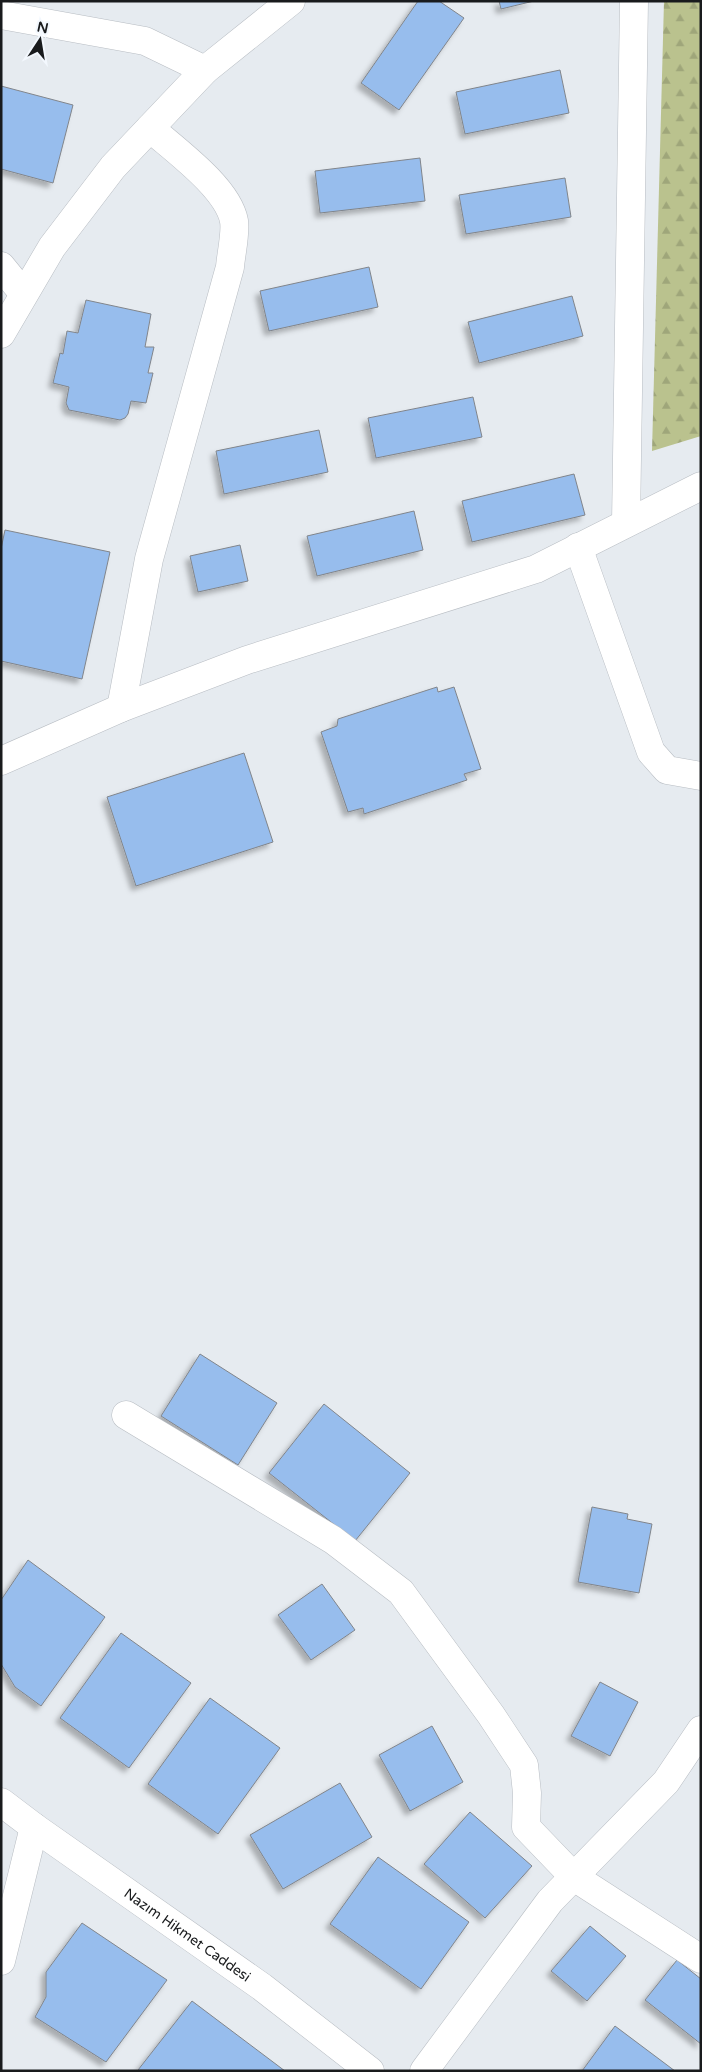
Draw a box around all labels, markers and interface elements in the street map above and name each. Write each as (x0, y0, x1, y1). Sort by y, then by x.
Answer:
north arrow (15, 15, 65, 65)
text: N (35, 18, 50, 37)
street label: Nazım Hikmet Caddesi (121, 1884, 254, 1985)

